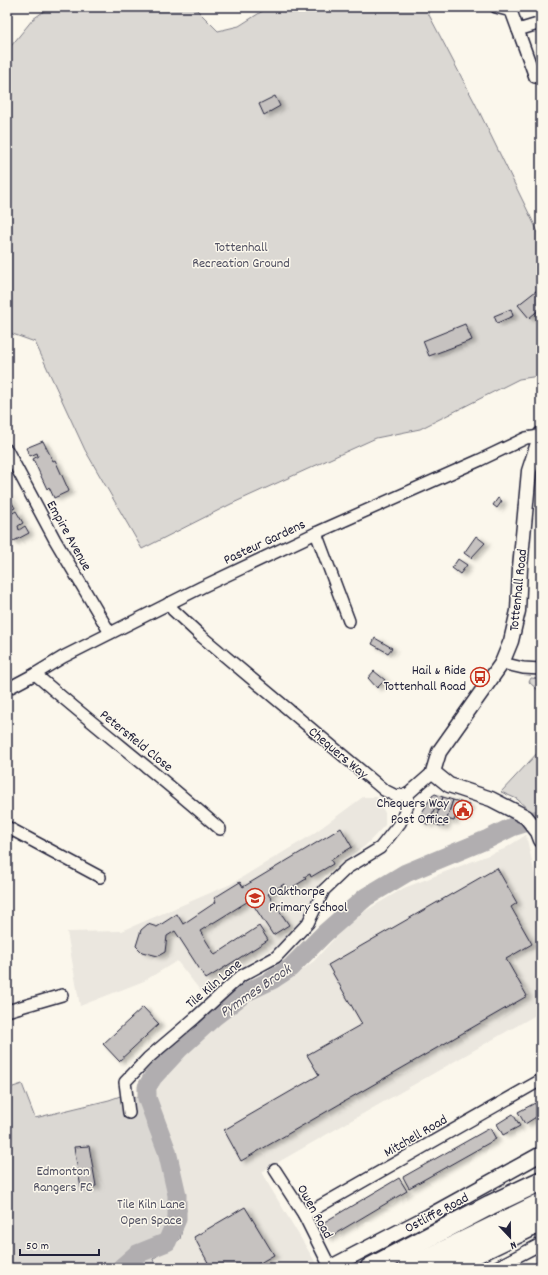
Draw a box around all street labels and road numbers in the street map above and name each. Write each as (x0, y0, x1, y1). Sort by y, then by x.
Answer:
street label: Empire Avenue (41, 497, 96, 575)
street label: Pasteur Gardens (221, 515, 309, 571)
street label: Tottenhall Road (505, 548, 533, 632)
street label: Petersfield Close (95, 706, 177, 777)
street label: Chequers Way (304, 723, 372, 785)
street label: Tile Kiln Lane (182, 955, 247, 1014)
street label: Mitchell Road (381, 1111, 451, 1163)
street label: Owen Road (291, 1181, 337, 1243)
street label: Ostliffe Road (401, 1189, 473, 1239)

